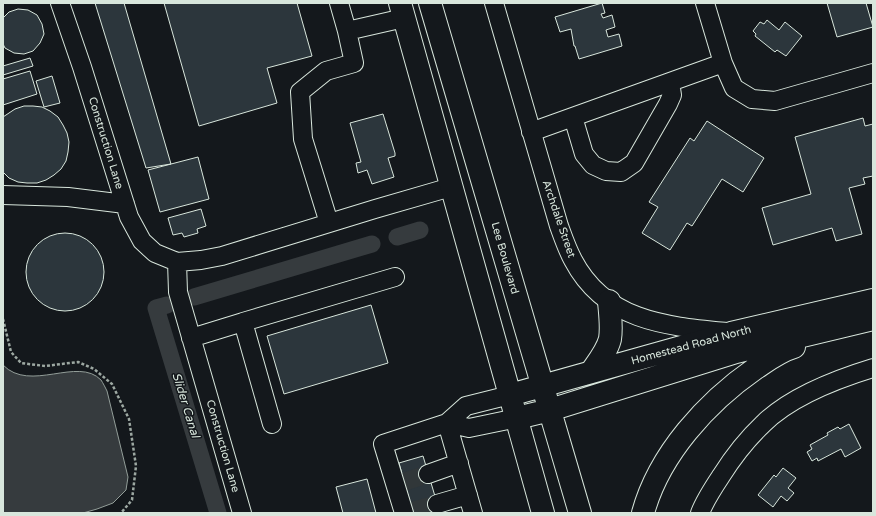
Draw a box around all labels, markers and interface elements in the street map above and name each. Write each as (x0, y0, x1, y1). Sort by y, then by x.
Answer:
street label: Construction Lane (86, 95, 126, 191)
street label: Archdale Street (540, 179, 578, 259)
street label: Lee Boulevard (488, 220, 522, 296)
street label: Homestead Road North (630, 323, 752, 367)
water label: Slider Canal (169, 371, 203, 441)
street label: Construction Lane (204, 398, 242, 494)

